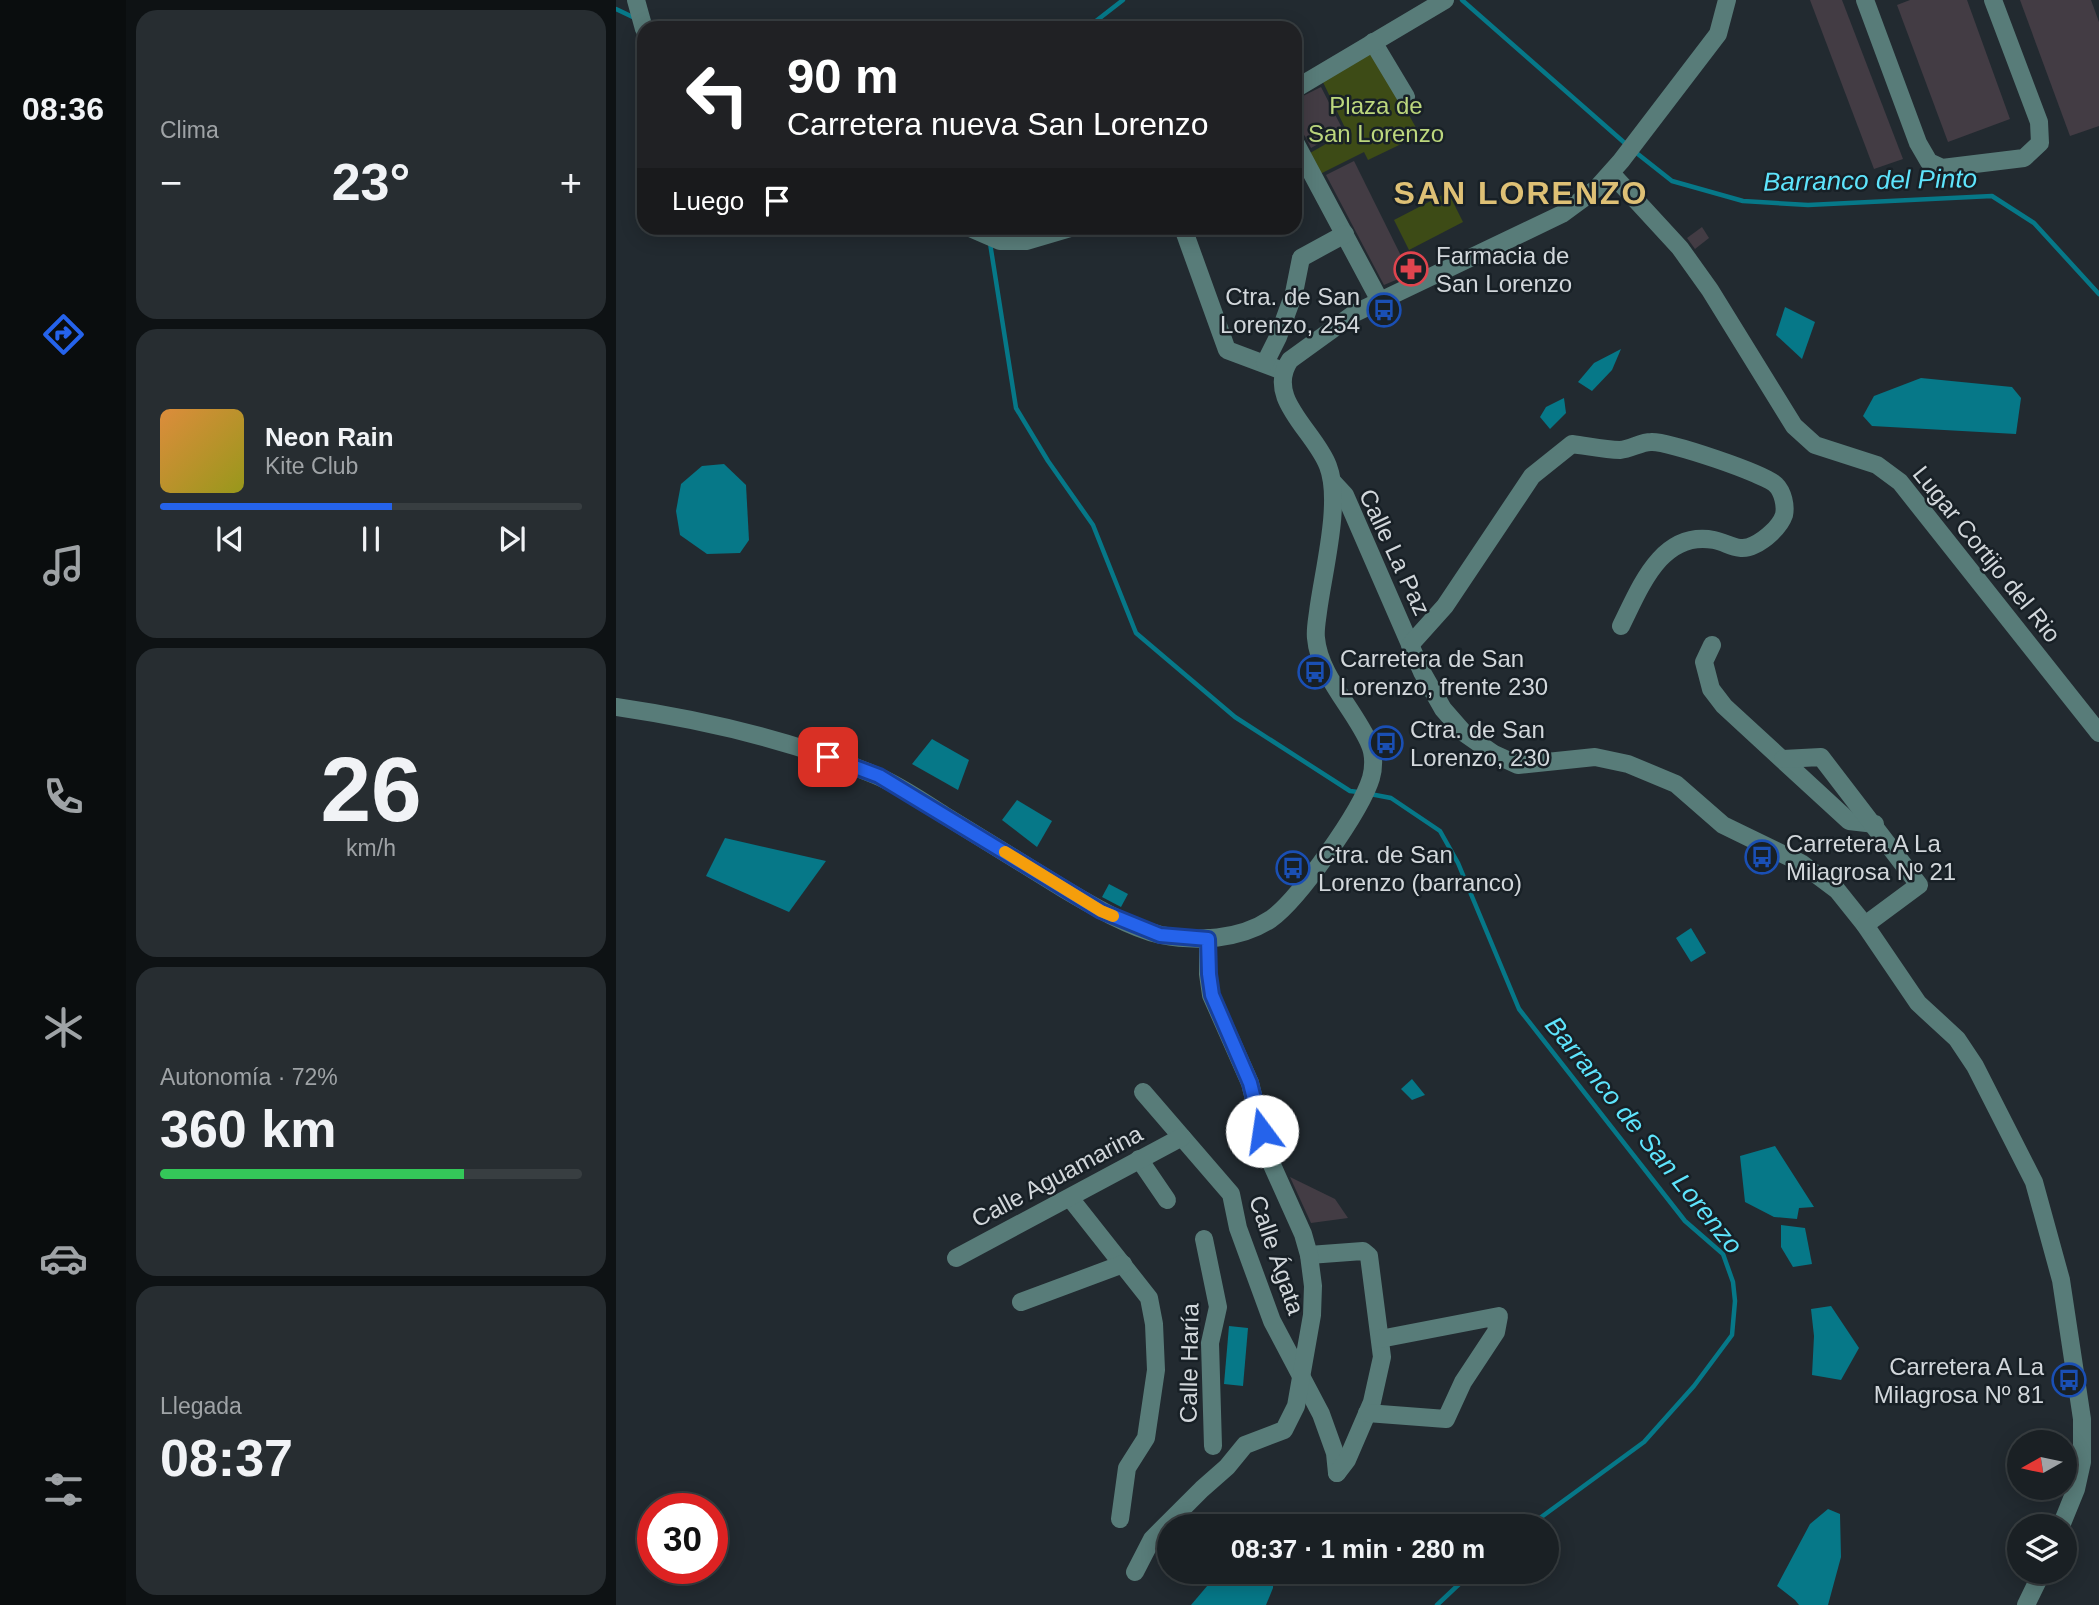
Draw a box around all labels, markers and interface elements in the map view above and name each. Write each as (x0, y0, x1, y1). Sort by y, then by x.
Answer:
icon: left (672, 49, 763, 140)
text: 90 m (787, 49, 899, 103)
text: 08:36 (22, 91, 104, 127)
park label: Plaza de San Lorenzo (1308, 92, 1444, 147)
text: Carretera nueva San Lorenzo (787, 106, 1209, 142)
text: Clima (160, 117, 219, 143)
text: 23° (332, 153, 410, 211)
text: − (160, 162, 182, 204)
text: + (560, 162, 582, 204)
water label: Barranco del Pinto (1763, 163, 1977, 197)
district label: SAN LORENZO (1394, 175, 1648, 211)
icon: arrive (758, 182, 796, 220)
text: Luego (672, 186, 744, 216)
place label: Farmacia de San Lorenzo (1436, 242, 1572, 297)
pharmacy icon: Farmacia de San Lorenzo (1392, 250, 1430, 288)
place label: Ctra. de San Lorenzo, 254 (1220, 283, 1360, 338)
bus stop icon: Ctra. de San Lorenzo, 254 (1365, 291, 1403, 329)
icon: directions (39, 310, 88, 359)
text: Neon Rain (265, 422, 394, 452)
text: Kite Club (265, 453, 358, 479)
street label: Lugar Cortijo del Rio (1908, 460, 2066, 648)
street label: Calle La Paz (1354, 485, 1436, 619)
icon: previous (211, 520, 249, 558)
icon: pause (352, 520, 390, 558)
icon: next (493, 520, 531, 558)
icon: music (39, 541, 88, 590)
place label: Carretera de San Lorenzo, frente 230 (1340, 645, 1548, 700)
bus stop icon: Carretera de San Lorenzo, frente 230 (1296, 653, 1334, 691)
place label: Ctra. de San Lorenzo, 230 (1410, 716, 1550, 771)
bus stop icon: Ctra. de San Lorenzo, 230 (1367, 724, 1405, 762)
pin (798, 727, 858, 787)
icon: arrive (809, 738, 847, 776)
text: 26 (320, 739, 422, 840)
icon: phone (39, 772, 88, 821)
place label: Carretera A La Milagrosa Nº 21 (1786, 830, 1956, 885)
text: km/h (346, 835, 396, 861)
bus stop icon: Carretera A La Milagrosa Nº 21 (1743, 838, 1781, 876)
place label: Ctra. de San Lorenzo (barranco) (1318, 841, 1522, 896)
bus stop icon: Ctra. de San Lorenzo (barranco) (1274, 849, 1312, 887)
icon: climate (39, 1003, 88, 1052)
water label: Barranco de San Lorenzo (1539, 1010, 1749, 1260)
text: Autonomía · 72% (160, 1064, 338, 1090)
position arrow (1225, 1094, 1299, 1168)
text: 360 km (160, 1100, 336, 1158)
street label: Calle Aguamarina (967, 1119, 1148, 1232)
street label: Calle Ágata (1244, 1192, 1310, 1319)
icon: car (39, 1234, 88, 1283)
street label: Calle Haría (1174, 1302, 1204, 1423)
place label: Carretera A La Milagrosa Nº 81 (1874, 1353, 2045, 1408)
bus stop icon: Carretera A La Milagrosa Nº 81 (2050, 1361, 2088, 1399)
text: Llegada (160, 1393, 242, 1419)
text: 08:37 (160, 1429, 293, 1487)
north arrow (2007, 1430, 2077, 1500)
map controls (2007, 1430, 2077, 1584)
icon: filters (39, 1465, 88, 1514)
speed limit sign: 30 (637, 1493, 728, 1584)
button: layers (2007, 1514, 2077, 1584)
text: 08:37 · 1 min · 280 m (1231, 1534, 1485, 1564)

